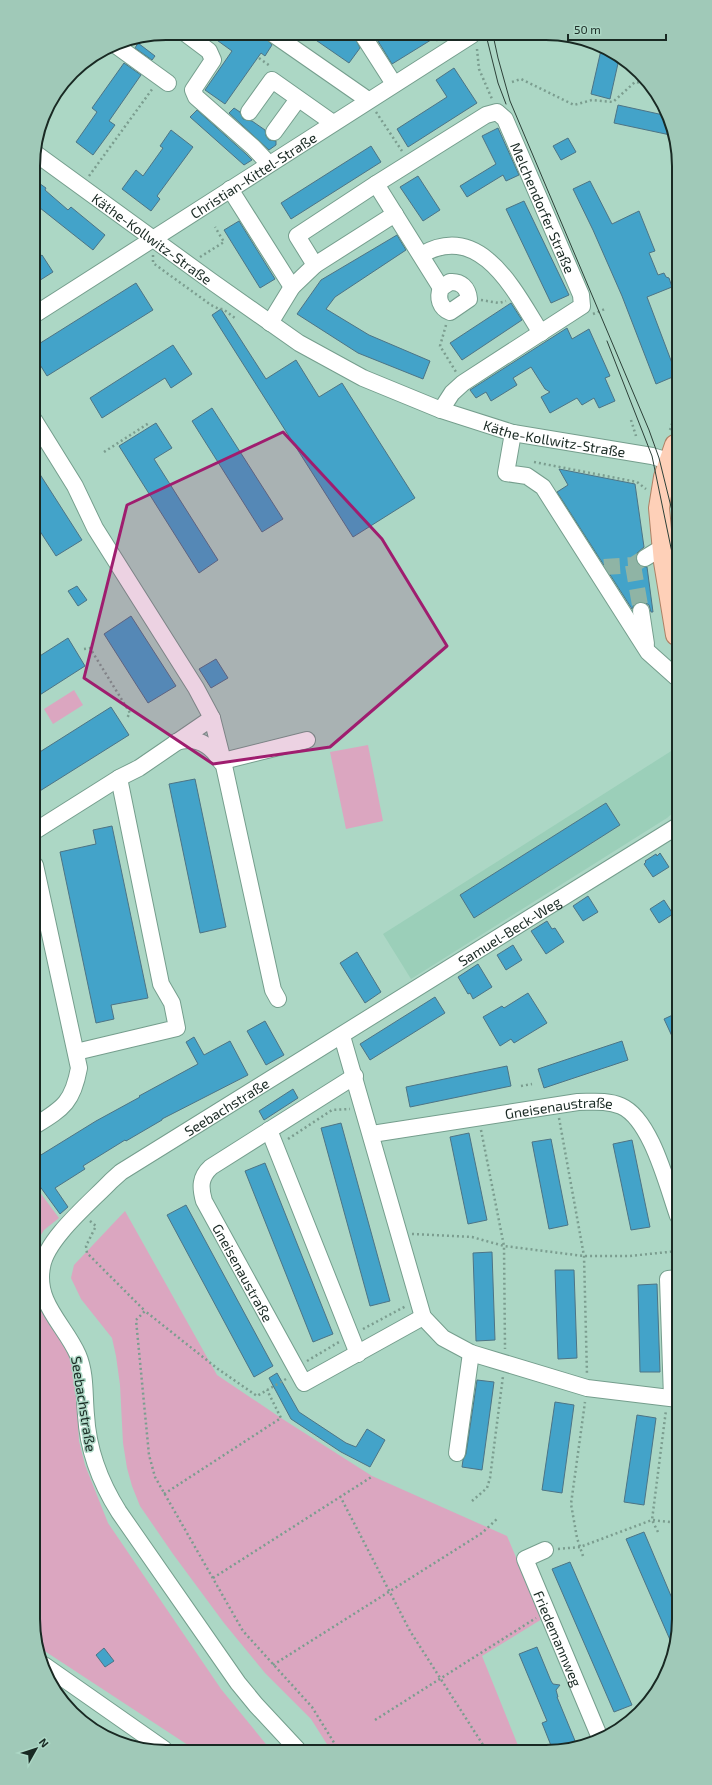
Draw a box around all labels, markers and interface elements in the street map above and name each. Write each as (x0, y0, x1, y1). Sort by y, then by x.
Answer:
scale bar (568, 16, 666, 42)
text: 50 m (574, 22, 601, 36)
street label: Christian-Kittel-Straße (187, 128, 319, 222)
street label: Melchendorfer Straße (507, 139, 579, 276)
street label: Käthe-Kollwitz-Straße (89, 189, 216, 288)
street label: Käthe-Kollwitz-Straße (482, 416, 627, 460)
street label: Samuel-Beck-Weg (455, 892, 564, 969)
street label: Seebachstraße (181, 1074, 272, 1139)
street label: Gneisenaustraße (504, 1093, 614, 1122)
street label: Gneisenaustraße (210, 1221, 277, 1324)
street label: Seebachstraße (68, 1355, 100, 1453)
street label: Friedemannweg (531, 1588, 586, 1689)
north arrow (16, 1729, 56, 1769)
text: N (37, 1735, 52, 1750)

